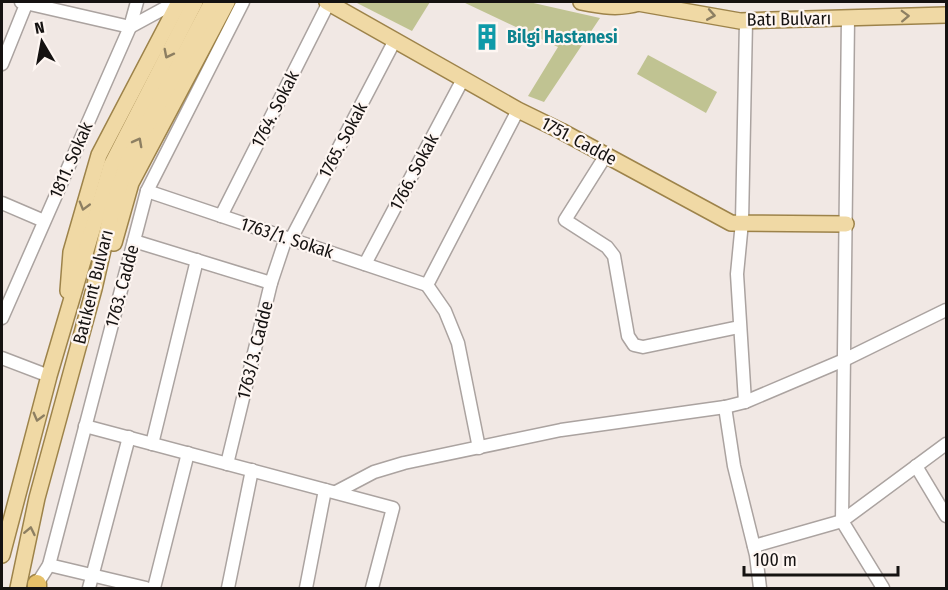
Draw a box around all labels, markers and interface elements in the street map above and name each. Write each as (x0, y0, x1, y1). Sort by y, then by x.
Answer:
street label: Batı Bulvarı (747, 7, 831, 31)
one-way arrow (706, 9, 715, 21)
one-way arrow (901, 10, 910, 22)
north arrow (12, 12, 72, 72)
text: N (33, 18, 46, 38)
building icon: Bilgi Hastanesi (472, 22, 502, 52)
place label: Bilgi Hastanesi (507, 26, 618, 48)
one-way arrow (164, 47, 175, 58)
street label: 1764. Sokak (246, 66, 304, 151)
street label: 1765. Sokak (314, 98, 372, 182)
street label: 1751. Cadde (537, 112, 621, 170)
street label: 1811. Sokak (44, 118, 98, 202)
street label: 1766. Sokak (385, 129, 444, 214)
one-way arrow (131, 137, 142, 148)
one-way arrow (79, 200, 91, 211)
street label: 1763/1. Sokak (238, 213, 337, 264)
street label: Batıkent Bulvarı (68, 228, 118, 346)
street label: 1763. Cadde (100, 242, 144, 330)
street label: 1763/3. Cadde (232, 299, 278, 401)
one-way arrow (33, 411, 45, 422)
one-way arrow (23, 526, 36, 536)
scale bar (744, 539, 898, 577)
text: 100 m (753, 549, 797, 571)

